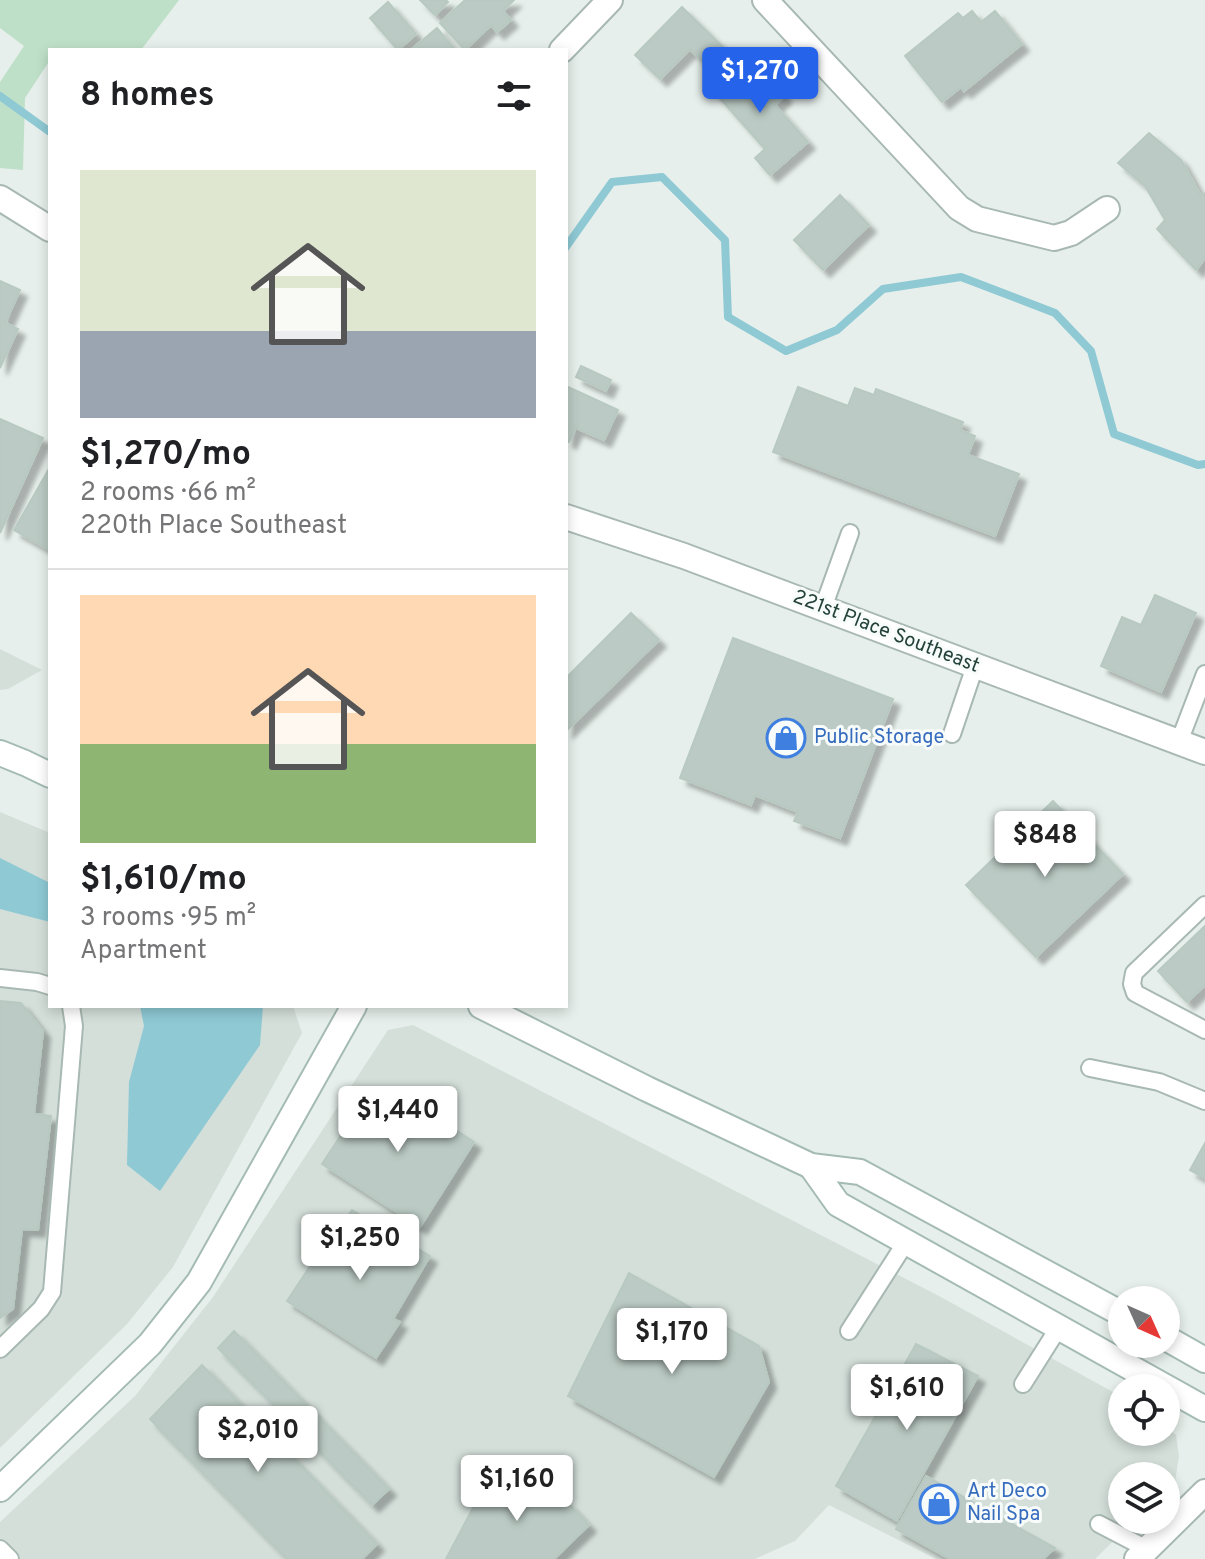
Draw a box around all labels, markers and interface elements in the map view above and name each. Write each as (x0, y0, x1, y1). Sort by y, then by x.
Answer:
pin: $1,270 (695, 47, 825, 115)
text: $1,270 (720, 56, 800, 89)
icon: filters (492, 74, 536, 118)
text: 8 homes (80, 75, 214, 118)
icon: home (236, 222, 380, 366)
text: $1,270/mo (80, 434, 251, 477)
text: 2 rooms · 66 m² (80, 477, 256, 510)
text: 220th Place Southeast (80, 510, 347, 543)
street label: 221st Place Southeast (789, 584, 983, 680)
icon: home (236, 647, 380, 791)
shop icon: Public Storage (765, 717, 807, 759)
place label: Public Storage (814, 725, 944, 751)
pin: $848 (998, 811, 1092, 879)
text: $848 (1012, 820, 1078, 853)
text: $1,610/mo (80, 859, 247, 902)
text: 3 rooms · 95 m² (80, 902, 256, 935)
text: Apartment (80, 935, 207, 968)
pin: $1,440 (333, 1086, 463, 1154)
text: $1,440 (356, 1095, 440, 1128)
pin: $1,250 (295, 1214, 425, 1282)
text: $1,250 (319, 1223, 401, 1256)
north arrow (1108, 1286, 1180, 1358)
map controls (1108, 1286, 1180, 1534)
pin: $1,170 (607, 1308, 737, 1376)
text: $1,170 (635, 1317, 709, 1350)
pin: $1,610 (842, 1364, 972, 1432)
text: $1,610 (869, 1373, 945, 1406)
button: locate (1108, 1374, 1180, 1446)
pin: $2,010 (193, 1406, 323, 1474)
text: $2,010 (217, 1415, 299, 1448)
pin: $1,160 (452, 1455, 582, 1523)
button: layers (1108, 1462, 1180, 1534)
text: $1,160 (479, 1464, 555, 1497)
place label: Art Deco Nail Spa (967, 1479, 1047, 1528)
shop icon: Art Deco Nail Spa (918, 1483, 960, 1525)

